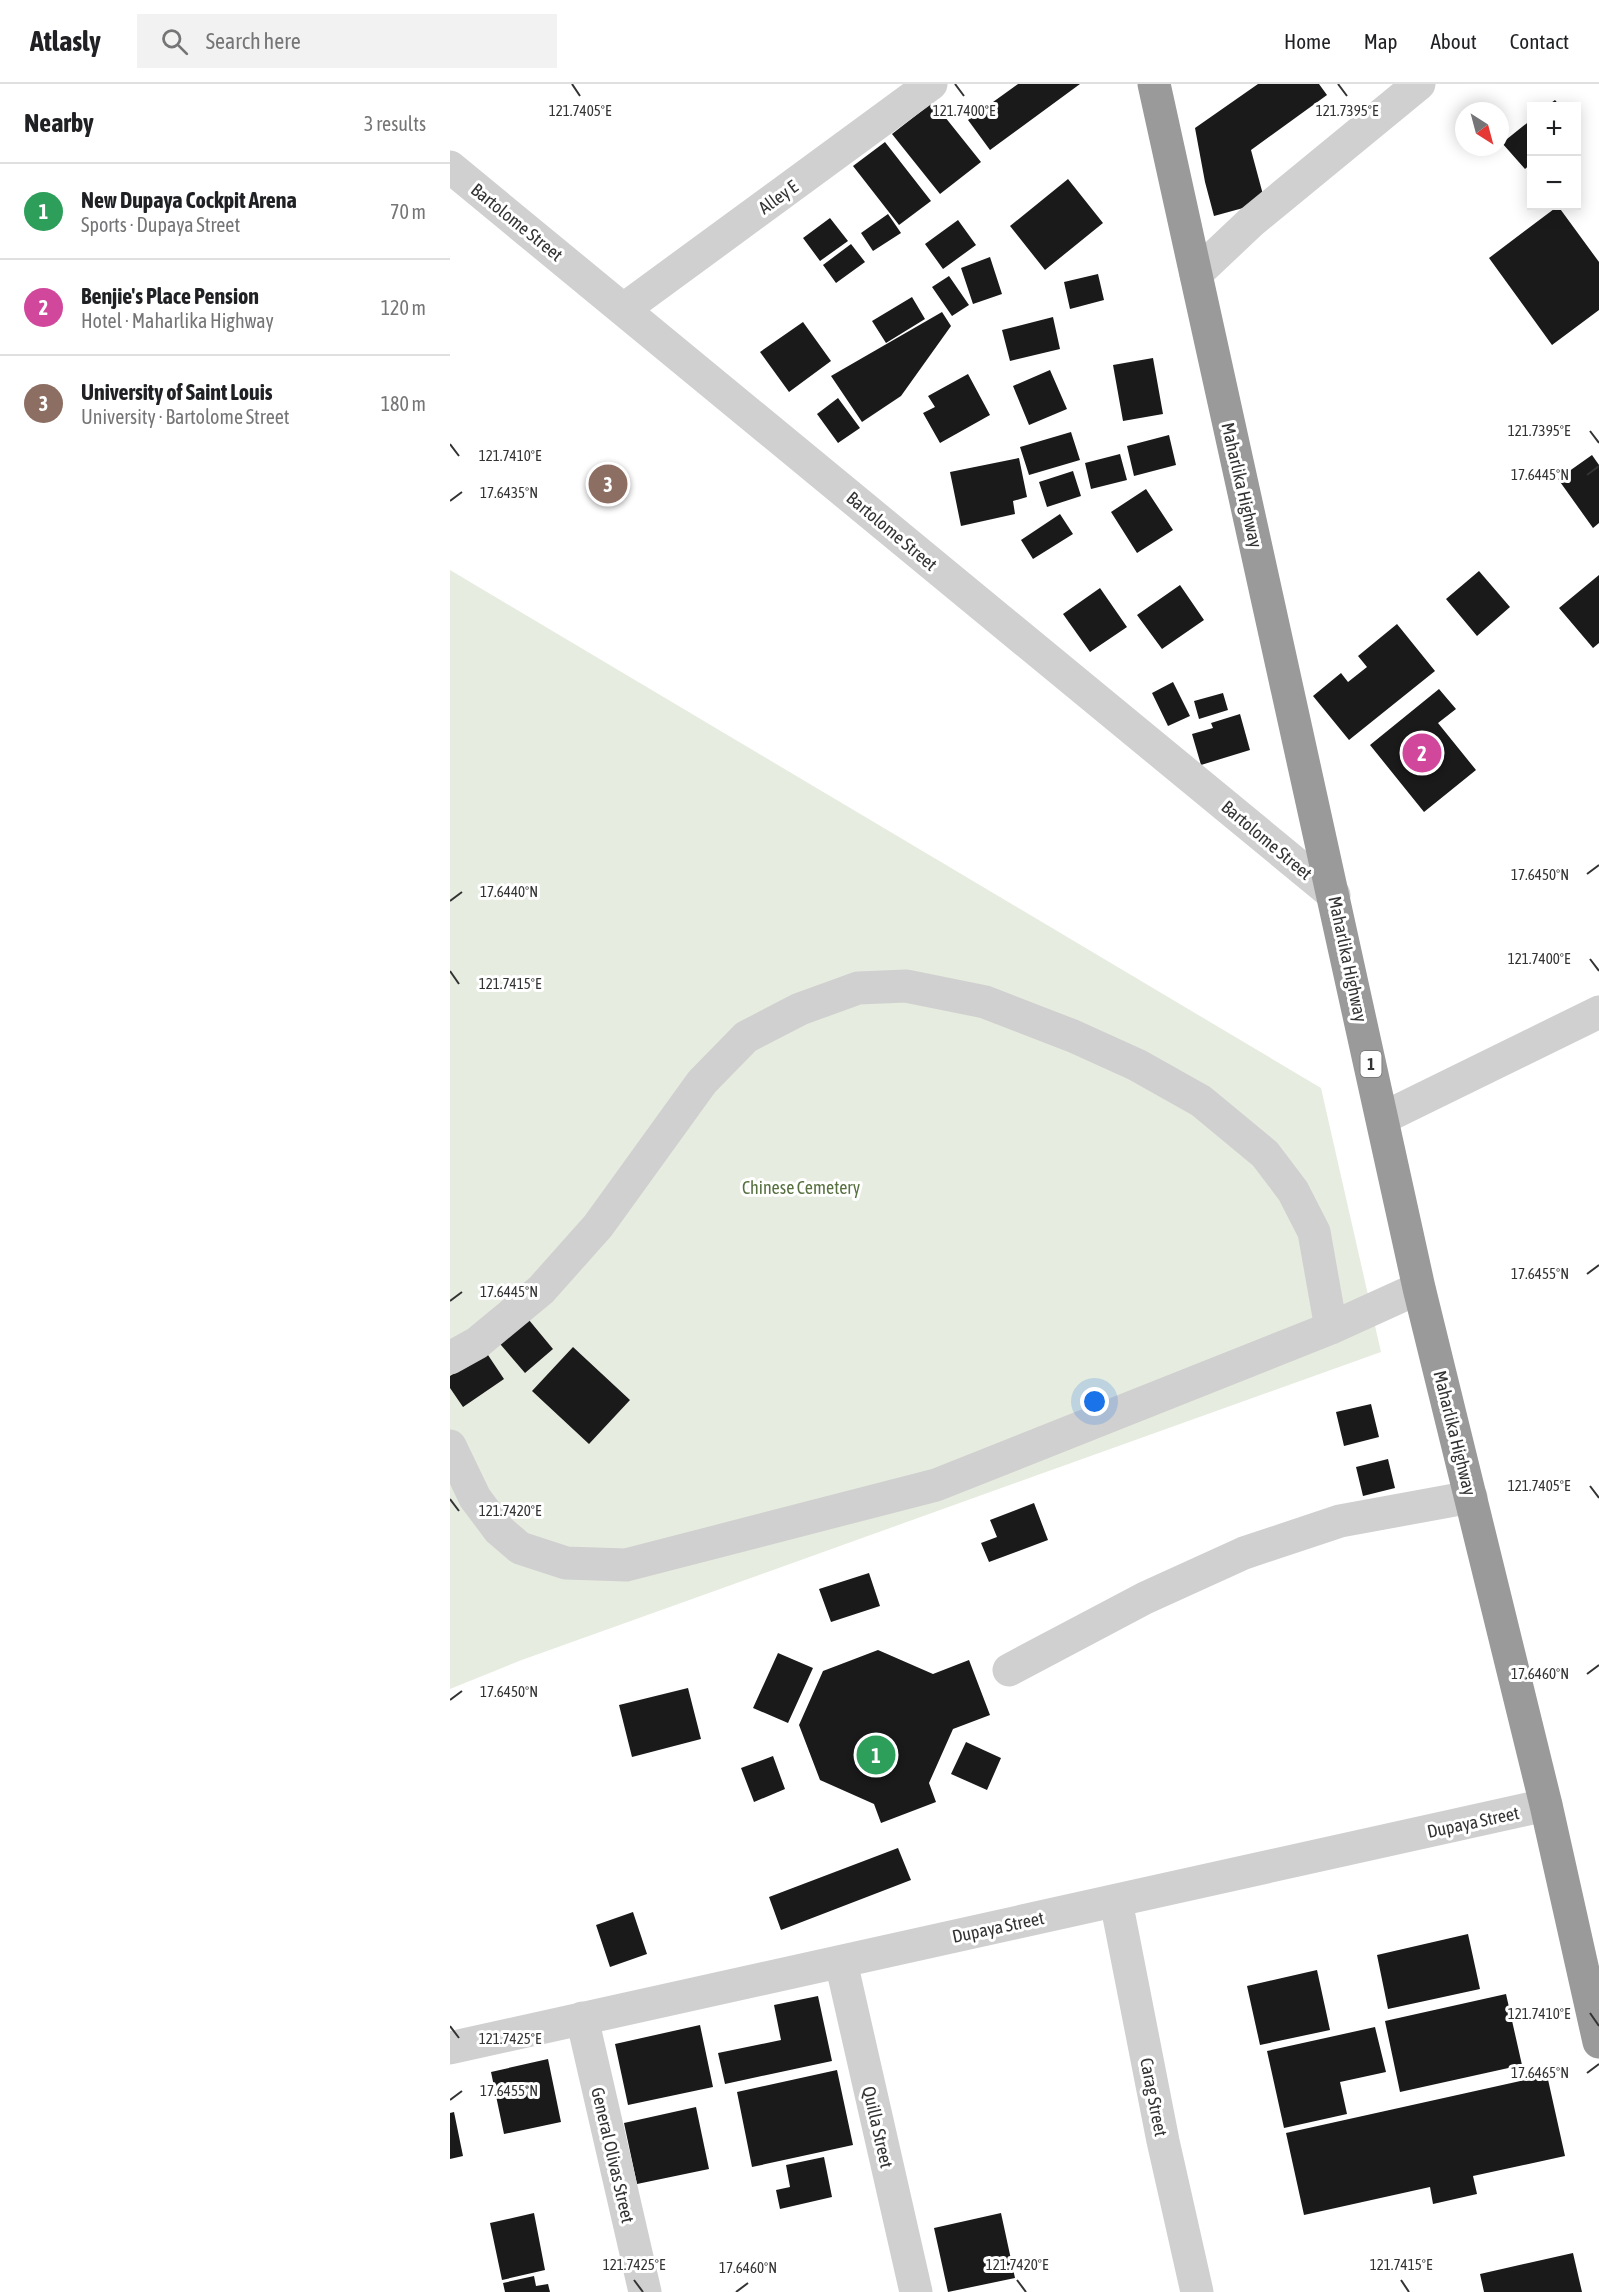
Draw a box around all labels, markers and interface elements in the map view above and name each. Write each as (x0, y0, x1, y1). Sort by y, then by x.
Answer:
search box (137, 14, 557, 68)
text: Atlasly (30, 25, 101, 57)
icon: search (158, 25, 191, 58)
text: Search here (206, 28, 301, 54)
text: Home (1284, 29, 1331, 53)
text: Map (1364, 29, 1398, 53)
text: About (1431, 29, 1477, 53)
text: Contact (1510, 29, 1569, 53)
text: 121.7405°E (549, 102, 612, 119)
text: 121.7400°E (933, 102, 996, 119)
text: 121.7395°E (1316, 102, 1379, 119)
north arrow (1455, 102, 1509, 156)
map controls (1527, 102, 1581, 210)
button: + (1527, 102, 1581, 156)
text: Nearby (24, 108, 94, 138)
text: 3 results (364, 112, 426, 135)
button: − (1527, 156, 1581, 210)
street label: Alley E (754, 175, 802, 218)
street label: Bartolome Street (467, 179, 567, 265)
text: New Dupaya Cockpit Arena (81, 187, 297, 213)
text: 1 (39, 200, 48, 223)
text: 70 m (390, 200, 426, 223)
text: Sports · Dupaya Street (81, 213, 240, 236)
text: Benjie's Place Pension (81, 283, 259, 309)
text: 2 (39, 296, 48, 319)
text: 120 m (381, 296, 426, 319)
text: Hotel · Maharlika Highway (81, 309, 274, 332)
text: University of Saint Louis (81, 379, 273, 405)
text: 3 (39, 392, 48, 415)
text: 180 m (381, 392, 426, 415)
text: University · Bartolome Street (81, 405, 290, 428)
street label: Maharlika Highway (1217, 420, 1267, 550)
text: 121.7395°E (1508, 422, 1571, 439)
text: 121.7410°E (479, 447, 542, 464)
pin: 3 (588, 462, 628, 506)
text: 17.6445°N (1511, 466, 1569, 483)
text: 17.6435°N (480, 484, 538, 501)
street label: Bartolome Street (842, 487, 942, 575)
pin: 2 (1402, 730, 1442, 776)
street label: Bartolome Street (1217, 796, 1317, 884)
text: 17.6450°N (1511, 866, 1569, 883)
text: 17.6440°N (480, 883, 538, 900)
street label: Maharlika Highway (1324, 894, 1372, 1024)
text: 121.7400°E (1508, 950, 1571, 967)
text: 121.7415°E (479, 975, 542, 992)
road number: 1 (1360, 1051, 1382, 1077)
park label: Chinese Cemetery (742, 1177, 860, 1198)
text: 17.6455°N (1511, 1265, 1569, 1282)
text: 17.6445°N (480, 1283, 538, 1300)
street label: Maharlika Highway (1429, 1368, 1481, 1498)
your location (1080, 1387, 1109, 1416)
text: 121.7405°E (1508, 1477, 1571, 1494)
text: 121.7420°E (479, 1502, 542, 1519)
text: 17.6460°N (1511, 1665, 1569, 1682)
text: 17.6450°N (480, 1683, 538, 1700)
pin: 1 (856, 1732, 896, 1778)
street label: Dupaya Street (1425, 1802, 1521, 1842)
street label: Dupaya Street (950, 1907, 1046, 1947)
text: 121.7410°E (1508, 2005, 1571, 2022)
text: 121.7425°E (479, 2030, 542, 2047)
street label: Carag Street (1136, 2056, 1172, 2138)
text: 17.6465°N (1511, 2064, 1569, 2081)
text: 17.6455°N (480, 2082, 538, 2099)
street label: Quilla Street (858, 2084, 898, 2170)
street label: General Olivas Street (587, 2085, 639, 2225)
text: 121.7425°E (603, 2256, 666, 2273)
text: 121.7420°E (986, 2256, 1049, 2273)
text: 121.7415°E (1370, 2256, 1433, 2273)
text: 17.6460°N (719, 2259, 777, 2276)

